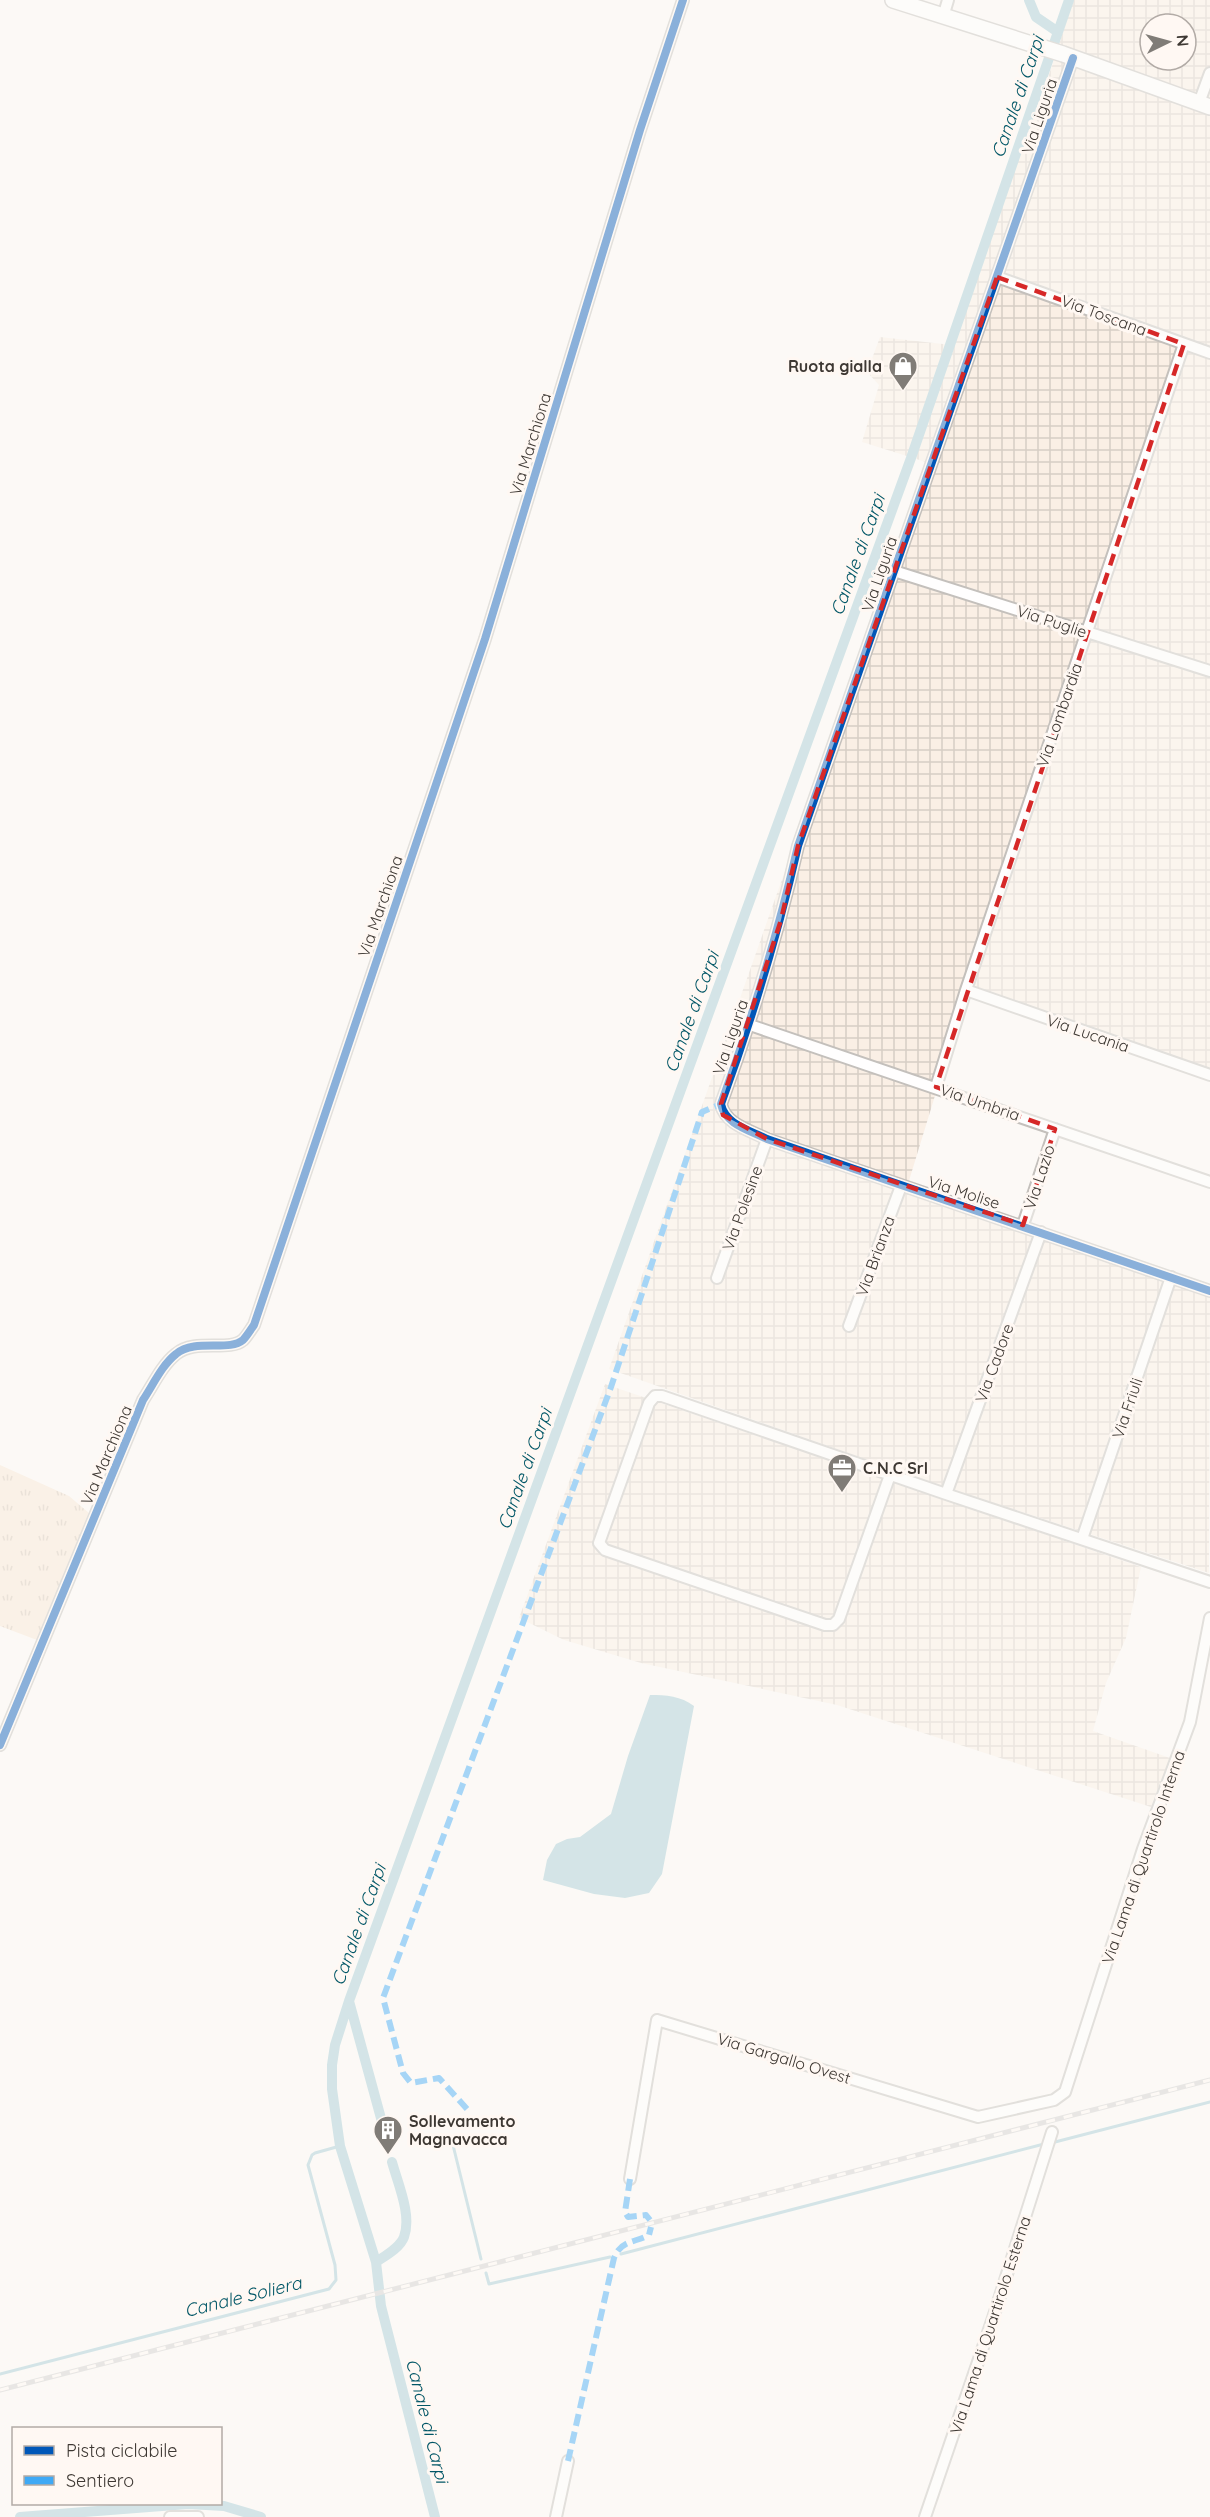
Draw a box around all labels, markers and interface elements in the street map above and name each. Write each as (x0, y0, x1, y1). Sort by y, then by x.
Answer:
north arrow (1138, 12, 1198, 72)
water label: Canale di Carpi (986, 31, 1050, 161)
text: N (1172, 34, 1193, 47)
street label: Via Liguria (1017, 76, 1061, 156)
street label: Via Toscana (1058, 290, 1150, 340)
shop icon: Ruota gialla (887, 350, 919, 392)
place label: Ruota gialla (788, 356, 882, 376)
street label: Via Marchiona (505, 390, 555, 498)
water label: Canale di Carpi (825, 489, 891, 618)
street label: Via Liguria (857, 534, 901, 614)
street label: Via Puglie (1014, 600, 1090, 642)
street label: Via Lombardia (1032, 660, 1086, 770)
street label: Via Marchiona (353, 852, 407, 960)
water label: Canale di Carpi (659, 946, 725, 1075)
street label: Via Liguria (708, 997, 752, 1077)
street label: Via Lucania (1044, 1010, 1132, 1056)
street label: Via Umbria (937, 1079, 1023, 1125)
street label: Via Lazio (1019, 1142, 1059, 1212)
street label: Via Polesine (717, 1163, 767, 1253)
street label: Via Molise (925, 1171, 1003, 1213)
street label: Via Brianza (851, 1213, 899, 1299)
street label: Via Cadore (970, 1321, 1018, 1405)
street label: Via Friuli (1107, 1375, 1147, 1441)
street label: Via Marchiona (76, 1402, 136, 1508)
water label: Canale di Carpi (492, 1403, 558, 1532)
office icon: C.N.C Srl (826, 1452, 858, 1494)
place label: C.N.C Srl (863, 1458, 928, 1478)
street label: Via Lama di Quartirolo Interna (1097, 1748, 1189, 1966)
water label: Canale di Carpi (326, 1859, 392, 1988)
street label: Via Gargallo Ovest (715, 2028, 853, 2088)
place label: Sollevamento Magnavacca (409, 2111, 516, 2149)
building icon: Sollevamento Magnavacca (372, 2114, 404, 2156)
street label: Via Lama di Quartirolo Esterna (945, 2214, 1035, 2436)
water label: Canale Soliera (182, 2271, 305, 2322)
water label: Canale di Carpi (401, 2356, 455, 2487)
legend (12, 2427, 222, 2505)
text: Pista ciclabile (66, 2439, 177, 2462)
text: Sentiero (66, 2469, 134, 2492)

